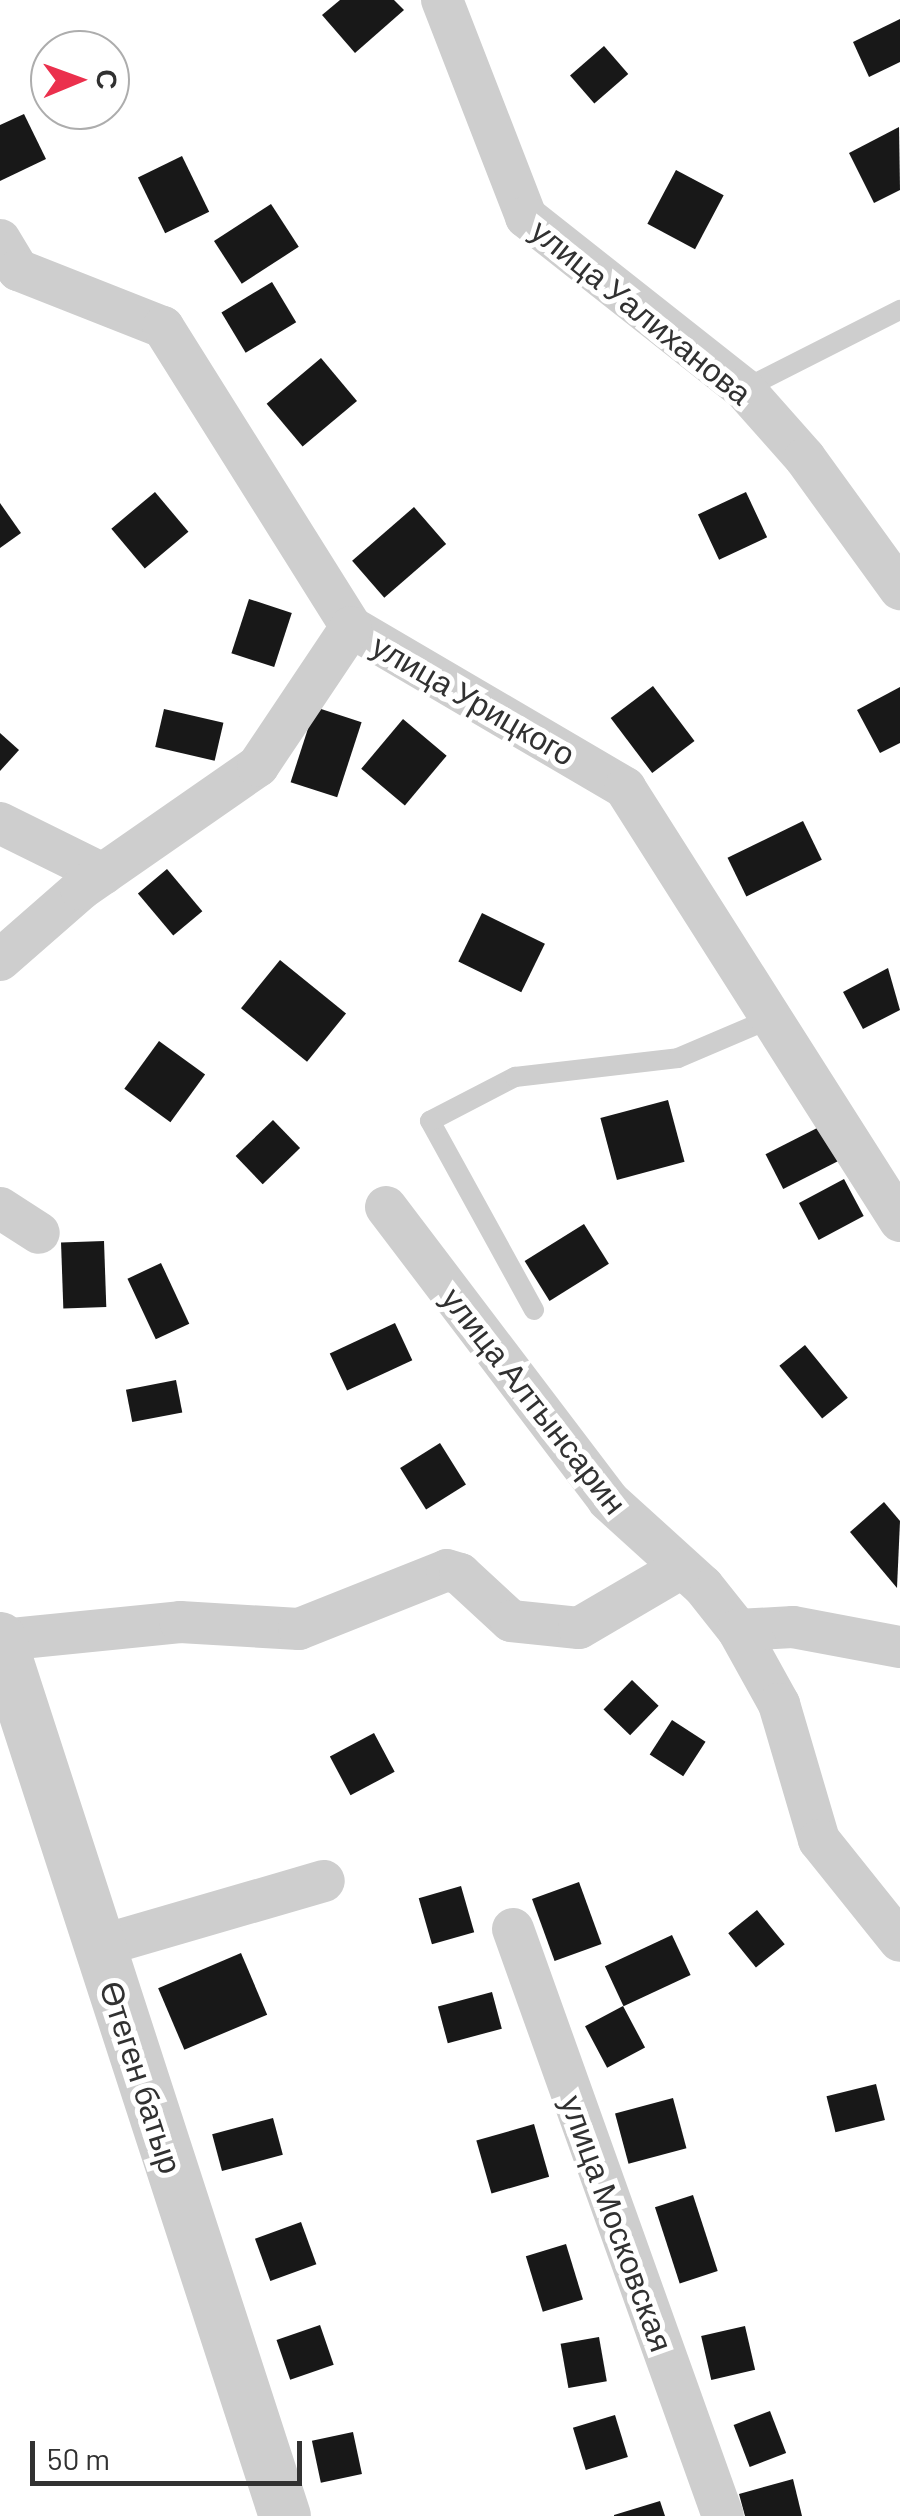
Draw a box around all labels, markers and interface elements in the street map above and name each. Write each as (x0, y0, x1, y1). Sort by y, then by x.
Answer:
north arrow (30, 30, 130, 130)
text: С (91, 69, 125, 90)
street label: улица Уалиханова (524, 210, 760, 412)
street label: улица Урицкого (366, 625, 582, 773)
street label: улица Алтынсарин (435, 1279, 635, 1521)
street label: Өтеген батыр (93, 1976, 191, 2178)
street label: улица Московская (554, 2090, 682, 2356)
scale bar (35, 2421, 308, 2483)
text: 50 m (47, 2440, 110, 2476)

